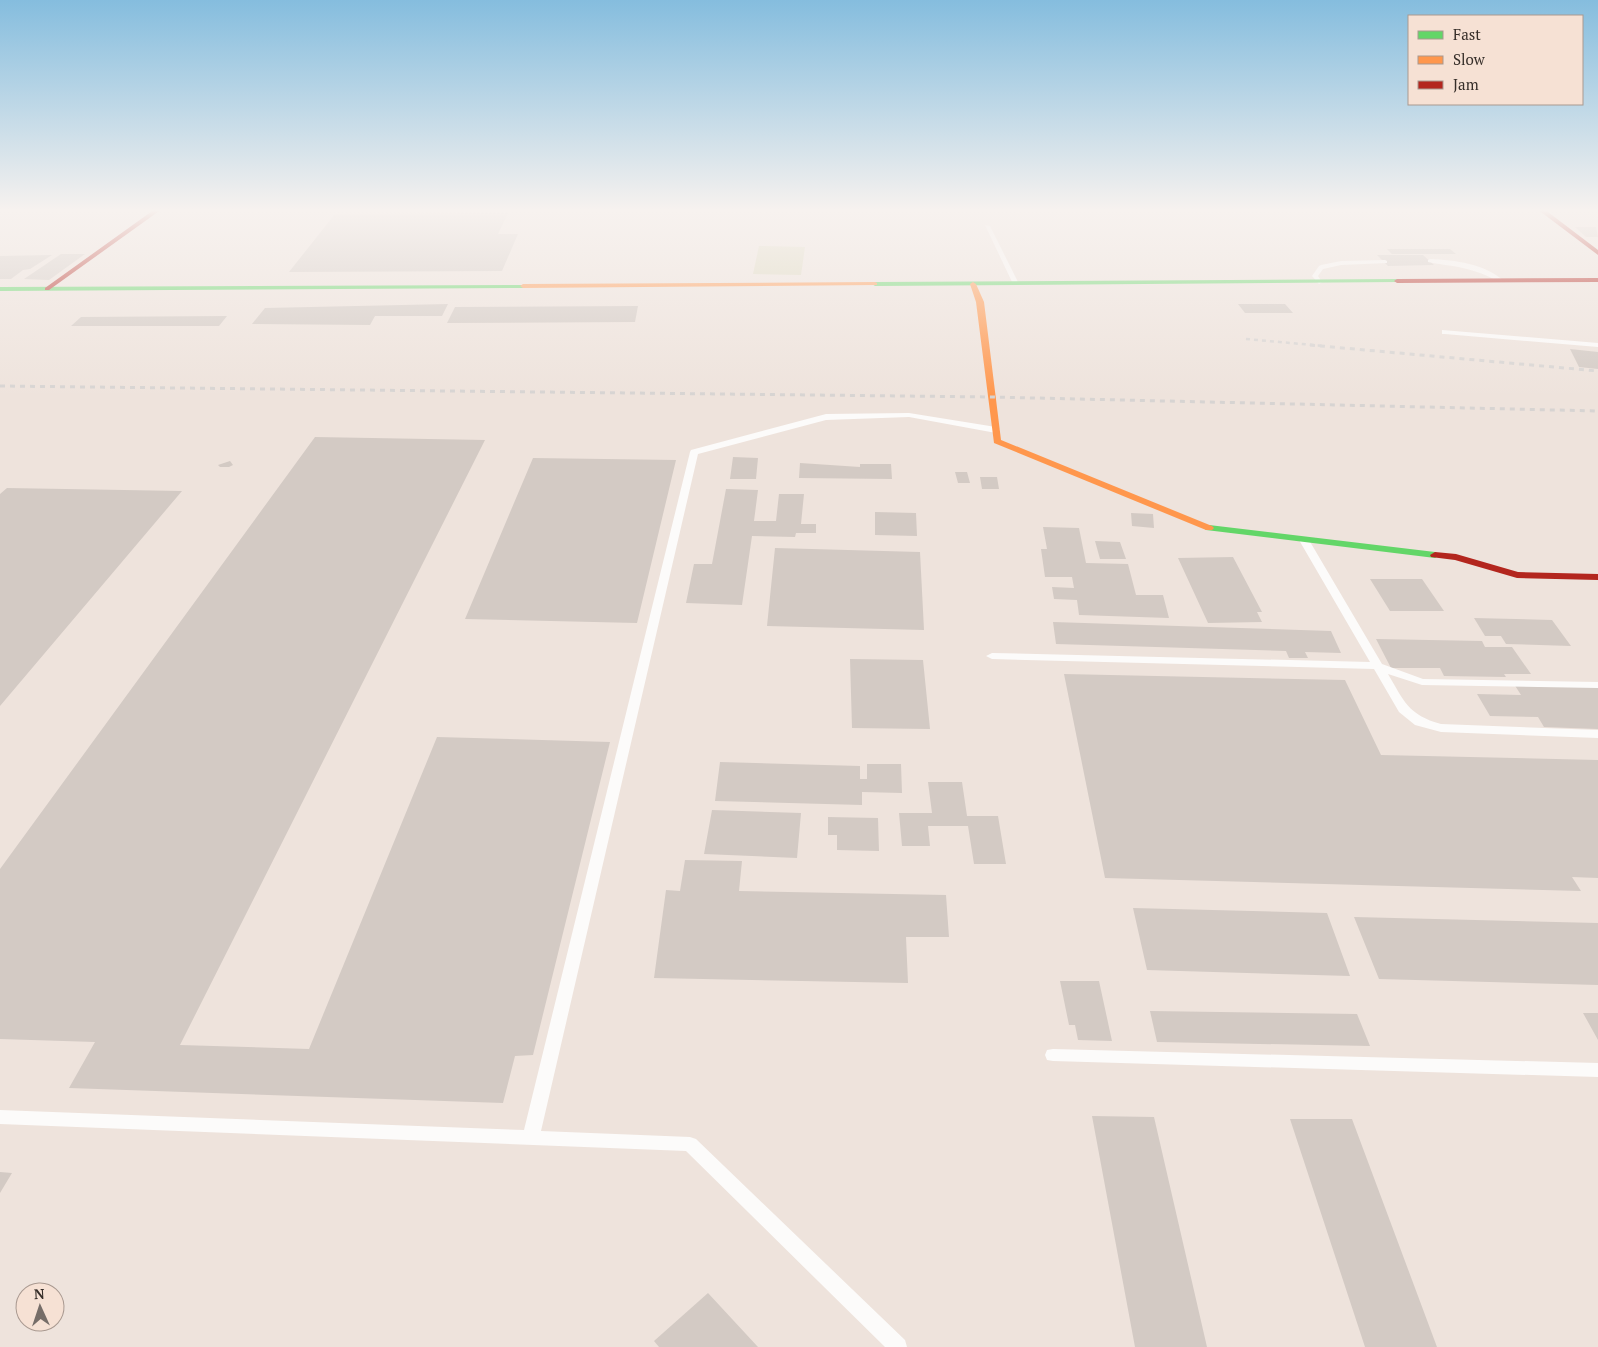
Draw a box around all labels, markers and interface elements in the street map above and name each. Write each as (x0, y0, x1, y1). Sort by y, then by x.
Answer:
legend (1408, 15, 1583, 105)
text: Fast (1453, 24, 1481, 44)
text: Slow (1453, 49, 1486, 69)
text: Jam (1453, 74, 1479, 94)
north arrow (15, 1282, 65, 1332)
text: N (33, 1284, 45, 1303)

